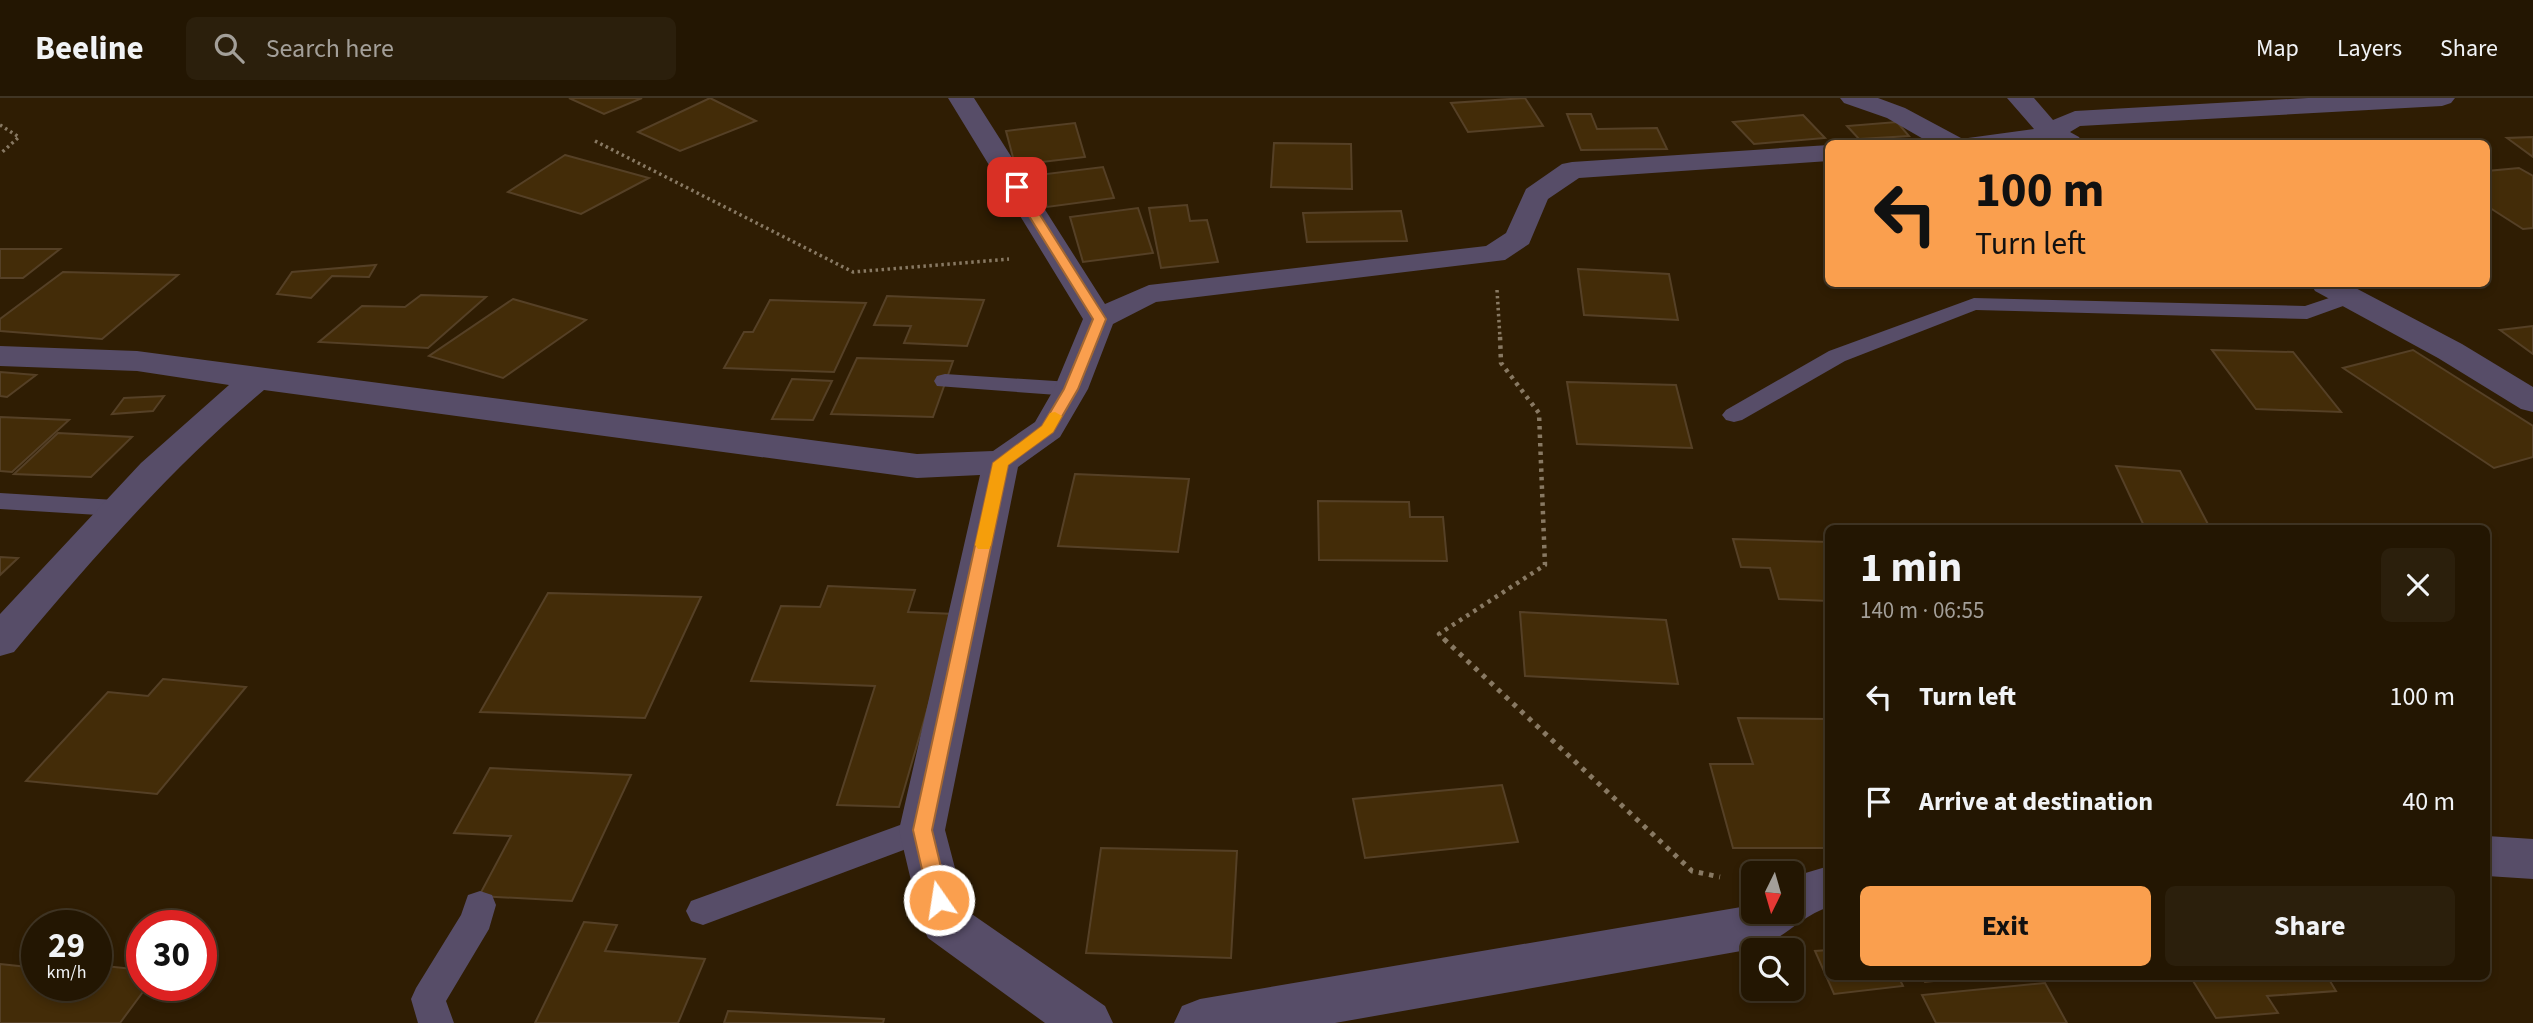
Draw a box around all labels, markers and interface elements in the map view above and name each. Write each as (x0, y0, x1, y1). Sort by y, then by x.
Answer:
search box (186, 17, 676, 80)
text: Beeline (35, 25, 144, 72)
icon: search (210, 29, 248, 67)
text: Search here (266, 30, 394, 67)
text: Map (2256, 31, 2299, 66)
text: Layers (2337, 31, 2402, 66)
text: Share (2440, 31, 2498, 66)
text: 100 m (1975, 156, 2104, 226)
pin (987, 157, 1047, 217)
icon: arrive (998, 168, 1036, 206)
icon: left (1860, 168, 1951, 259)
text: Turn left (1975, 221, 2086, 267)
text: 1 min (1860, 538, 1962, 598)
button: close (2381, 548, 2455, 622)
text: 140 m · 06:55 (1860, 594, 1984, 627)
icon: left (1860, 678, 1898, 716)
text: Turn left (1919, 678, 2016, 715)
text: 100 m (2389, 678, 2455, 715)
icon: arrive (1860, 783, 1898, 821)
text: Arrive at destination (1919, 783, 2153, 820)
text: 40 m (2402, 783, 2455, 820)
north arrow (1741, 861, 1804, 924)
map controls (1741, 861, 1804, 1001)
position arrow (902, 863, 976, 937)
button: Exit (1860, 886, 2151, 966)
button: Share (2165, 886, 2455, 966)
speed limit sign: 30 (126, 910, 217, 1001)
text: 29 (48, 921, 85, 971)
button: search (1741, 938, 1804, 1001)
text: km/h (47, 960, 86, 985)

